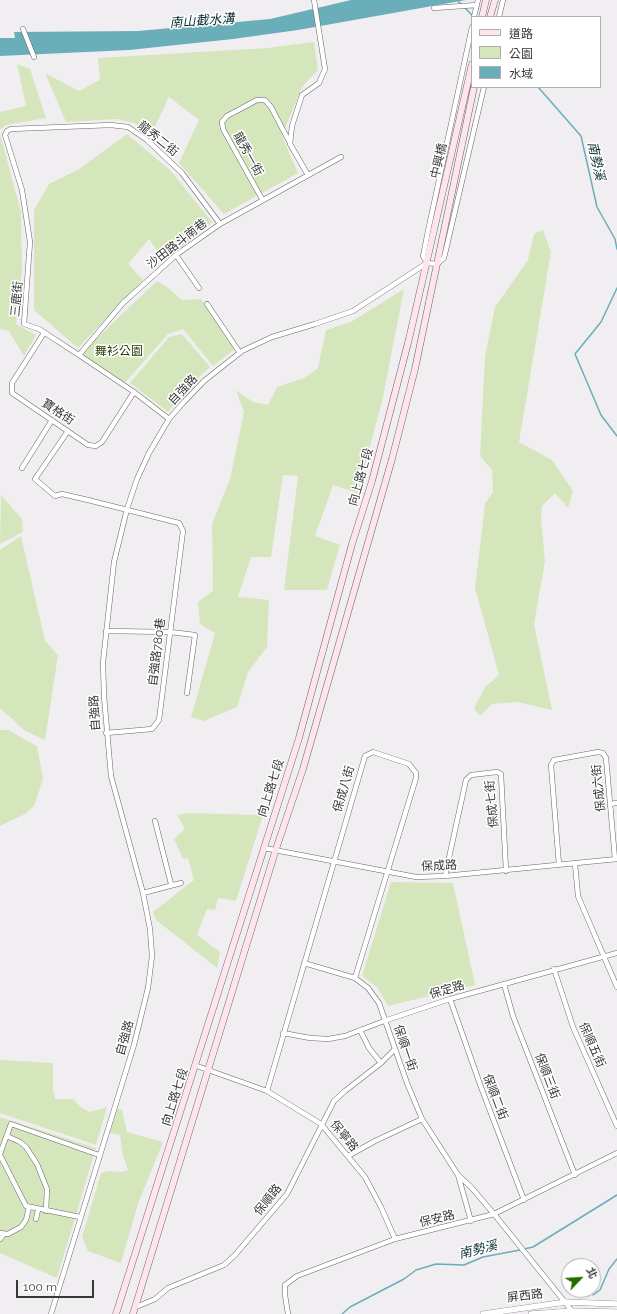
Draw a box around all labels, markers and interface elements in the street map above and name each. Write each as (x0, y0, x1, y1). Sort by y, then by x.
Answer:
water label: 南山截水溝 (169, 11, 235, 31)
legend (471, 16, 601, 88)
text: 道路 (509, 27, 533, 41)
text: 公園 (509, 47, 533, 61)
text: 水域 (509, 67, 533, 81)
street label: 龍秀二街 (135, 118, 181, 160)
street label: 龍秀一街 (230, 130, 266, 178)
water label: 南勢溪 (584, 140, 608, 182)
street label: 中興橋 (428, 142, 450, 180)
street label: 沙田路斗南巷 (144, 216, 210, 272)
street label: 三鹿街 (8, 280, 26, 318)
park label: 舞衫公園 (95, 344, 143, 358)
street label: 自強路 (165, 372, 201, 408)
street label: 寶格街 (39, 396, 77, 428)
street label: 向上路七段 (346, 446, 376, 508)
street label: 自強路780巷 (146, 617, 168, 687)
street label: 自強路 (87, 695, 103, 731)
street label: 向上路七段 (255, 757, 287, 819)
street label: 保成六街 (589, 763, 609, 813)
street label: 保成八街 (330, 764, 358, 814)
street label: 保成七街 (483, 779, 501, 829)
street label: 保成路 (421, 858, 457, 874)
street label: 保定路 (428, 978, 466, 1002)
street label: 自強路 (113, 1019, 137, 1057)
street label: 保順五街 (576, 1020, 608, 1070)
street label: 保順一街 (390, 1023, 420, 1073)
street label: 保順三街 (532, 1051, 562, 1101)
street label: 向上路七段 (159, 1066, 191, 1128)
street label: 保順二街 (480, 1072, 510, 1122)
street label: 保寧路 (327, 1118, 361, 1154)
street label: 保順路 (251, 1181, 285, 1219)
street label: 保安路 (418, 1208, 456, 1230)
water label: 南勢溪 (457, 1238, 499, 1262)
north arrow (561, 1258, 601, 1298)
text: 北 (583, 1265, 600, 1281)
scale bar (18, 1272, 96, 1298)
text: 100 m (23, 1280, 57, 1294)
street label: 屏西路 (506, 1287, 544, 1305)

